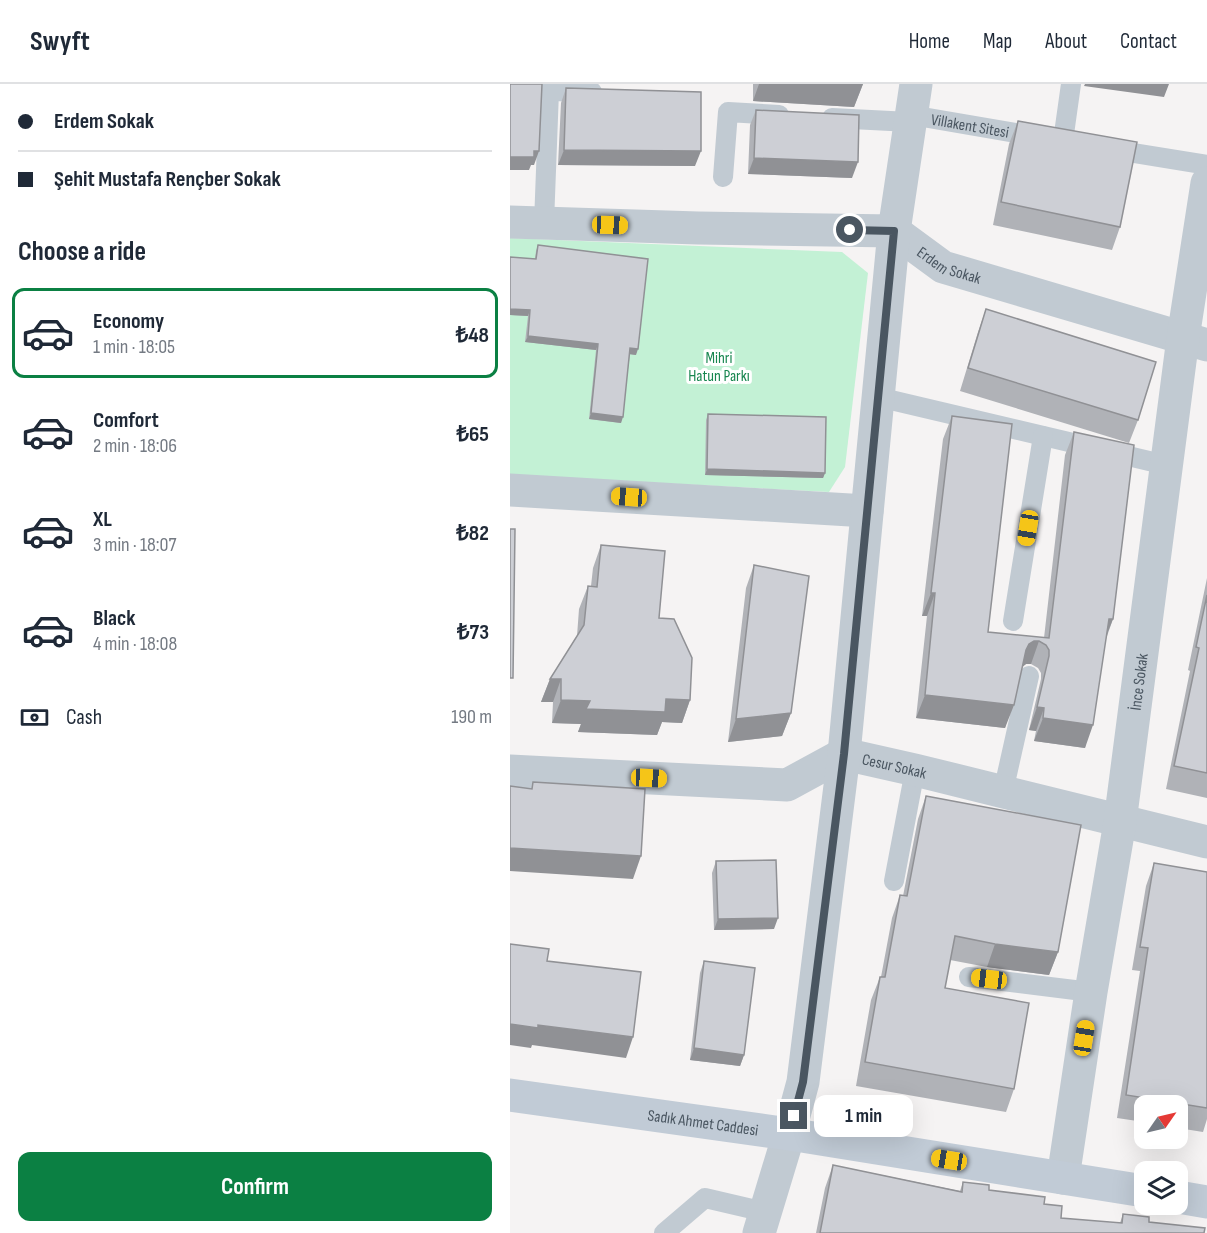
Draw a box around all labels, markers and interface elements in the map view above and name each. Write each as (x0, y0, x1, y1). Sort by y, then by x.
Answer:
text: Swyft (30, 25, 90, 58)
text: Home (909, 29, 950, 54)
text: Map (983, 29, 1012, 54)
text: About (1045, 29, 1087, 54)
text: Contact (1120, 29, 1177, 54)
text: Erdem Sokak (54, 108, 154, 135)
street label: Villakent Sitesi (929, 111, 1010, 143)
text: Şehit Mustafa Rençber Sokak (54, 166, 281, 193)
car (592, 215, 628, 235)
route start (836, 216, 863, 243)
text: Choose a ride (18, 236, 146, 268)
street label: Erdem Sokak (913, 243, 983, 289)
icon: car (21, 306, 75, 360)
text: Economy (93, 308, 164, 335)
text: ₺48 (456, 322, 489, 349)
text: 1 min · 18:05 (93, 335, 175, 359)
park label: Mihri Hatun Parkı (688, 349, 750, 386)
icon: car (21, 405, 75, 459)
text: Comfort (93, 407, 159, 434)
text: ₺65 (456, 421, 489, 448)
text: 2 min · 18:06 (93, 434, 177, 458)
car (610, 487, 648, 507)
icon: car (21, 504, 75, 558)
text: XL (93, 506, 112, 533)
car (1016, 509, 1040, 547)
text: ₺82 (456, 520, 489, 547)
text: 3 min · 18:07 (93, 533, 176, 557)
icon: car (21, 603, 75, 657)
text: Black (93, 605, 135, 632)
text: ₺73 (457, 619, 489, 646)
text: 4 min · 18:08 (93, 632, 177, 656)
street label: İnce Sokak (1127, 652, 1153, 712)
icon: cash (18, 701, 51, 734)
text: Cash (66, 704, 102, 731)
text: 190 m (451, 705, 492, 729)
street label: Cesur Sokak (860, 750, 928, 783)
car (631, 768, 667, 788)
car (970, 968, 1008, 990)
car (1072, 1019, 1096, 1057)
callout: 1 min (815, 1095, 914, 1137)
north arrow (1134, 1095, 1188, 1149)
map controls (1134, 1095, 1188, 1215)
route end (780, 1102, 807, 1129)
text: 1 min (845, 1104, 882, 1128)
street label: Sadık Ahmet Caddesi (646, 1106, 760, 1141)
car (930, 1148, 968, 1172)
button: Confirm (18, 1152, 492, 1221)
button: layers (1134, 1161, 1188, 1215)

